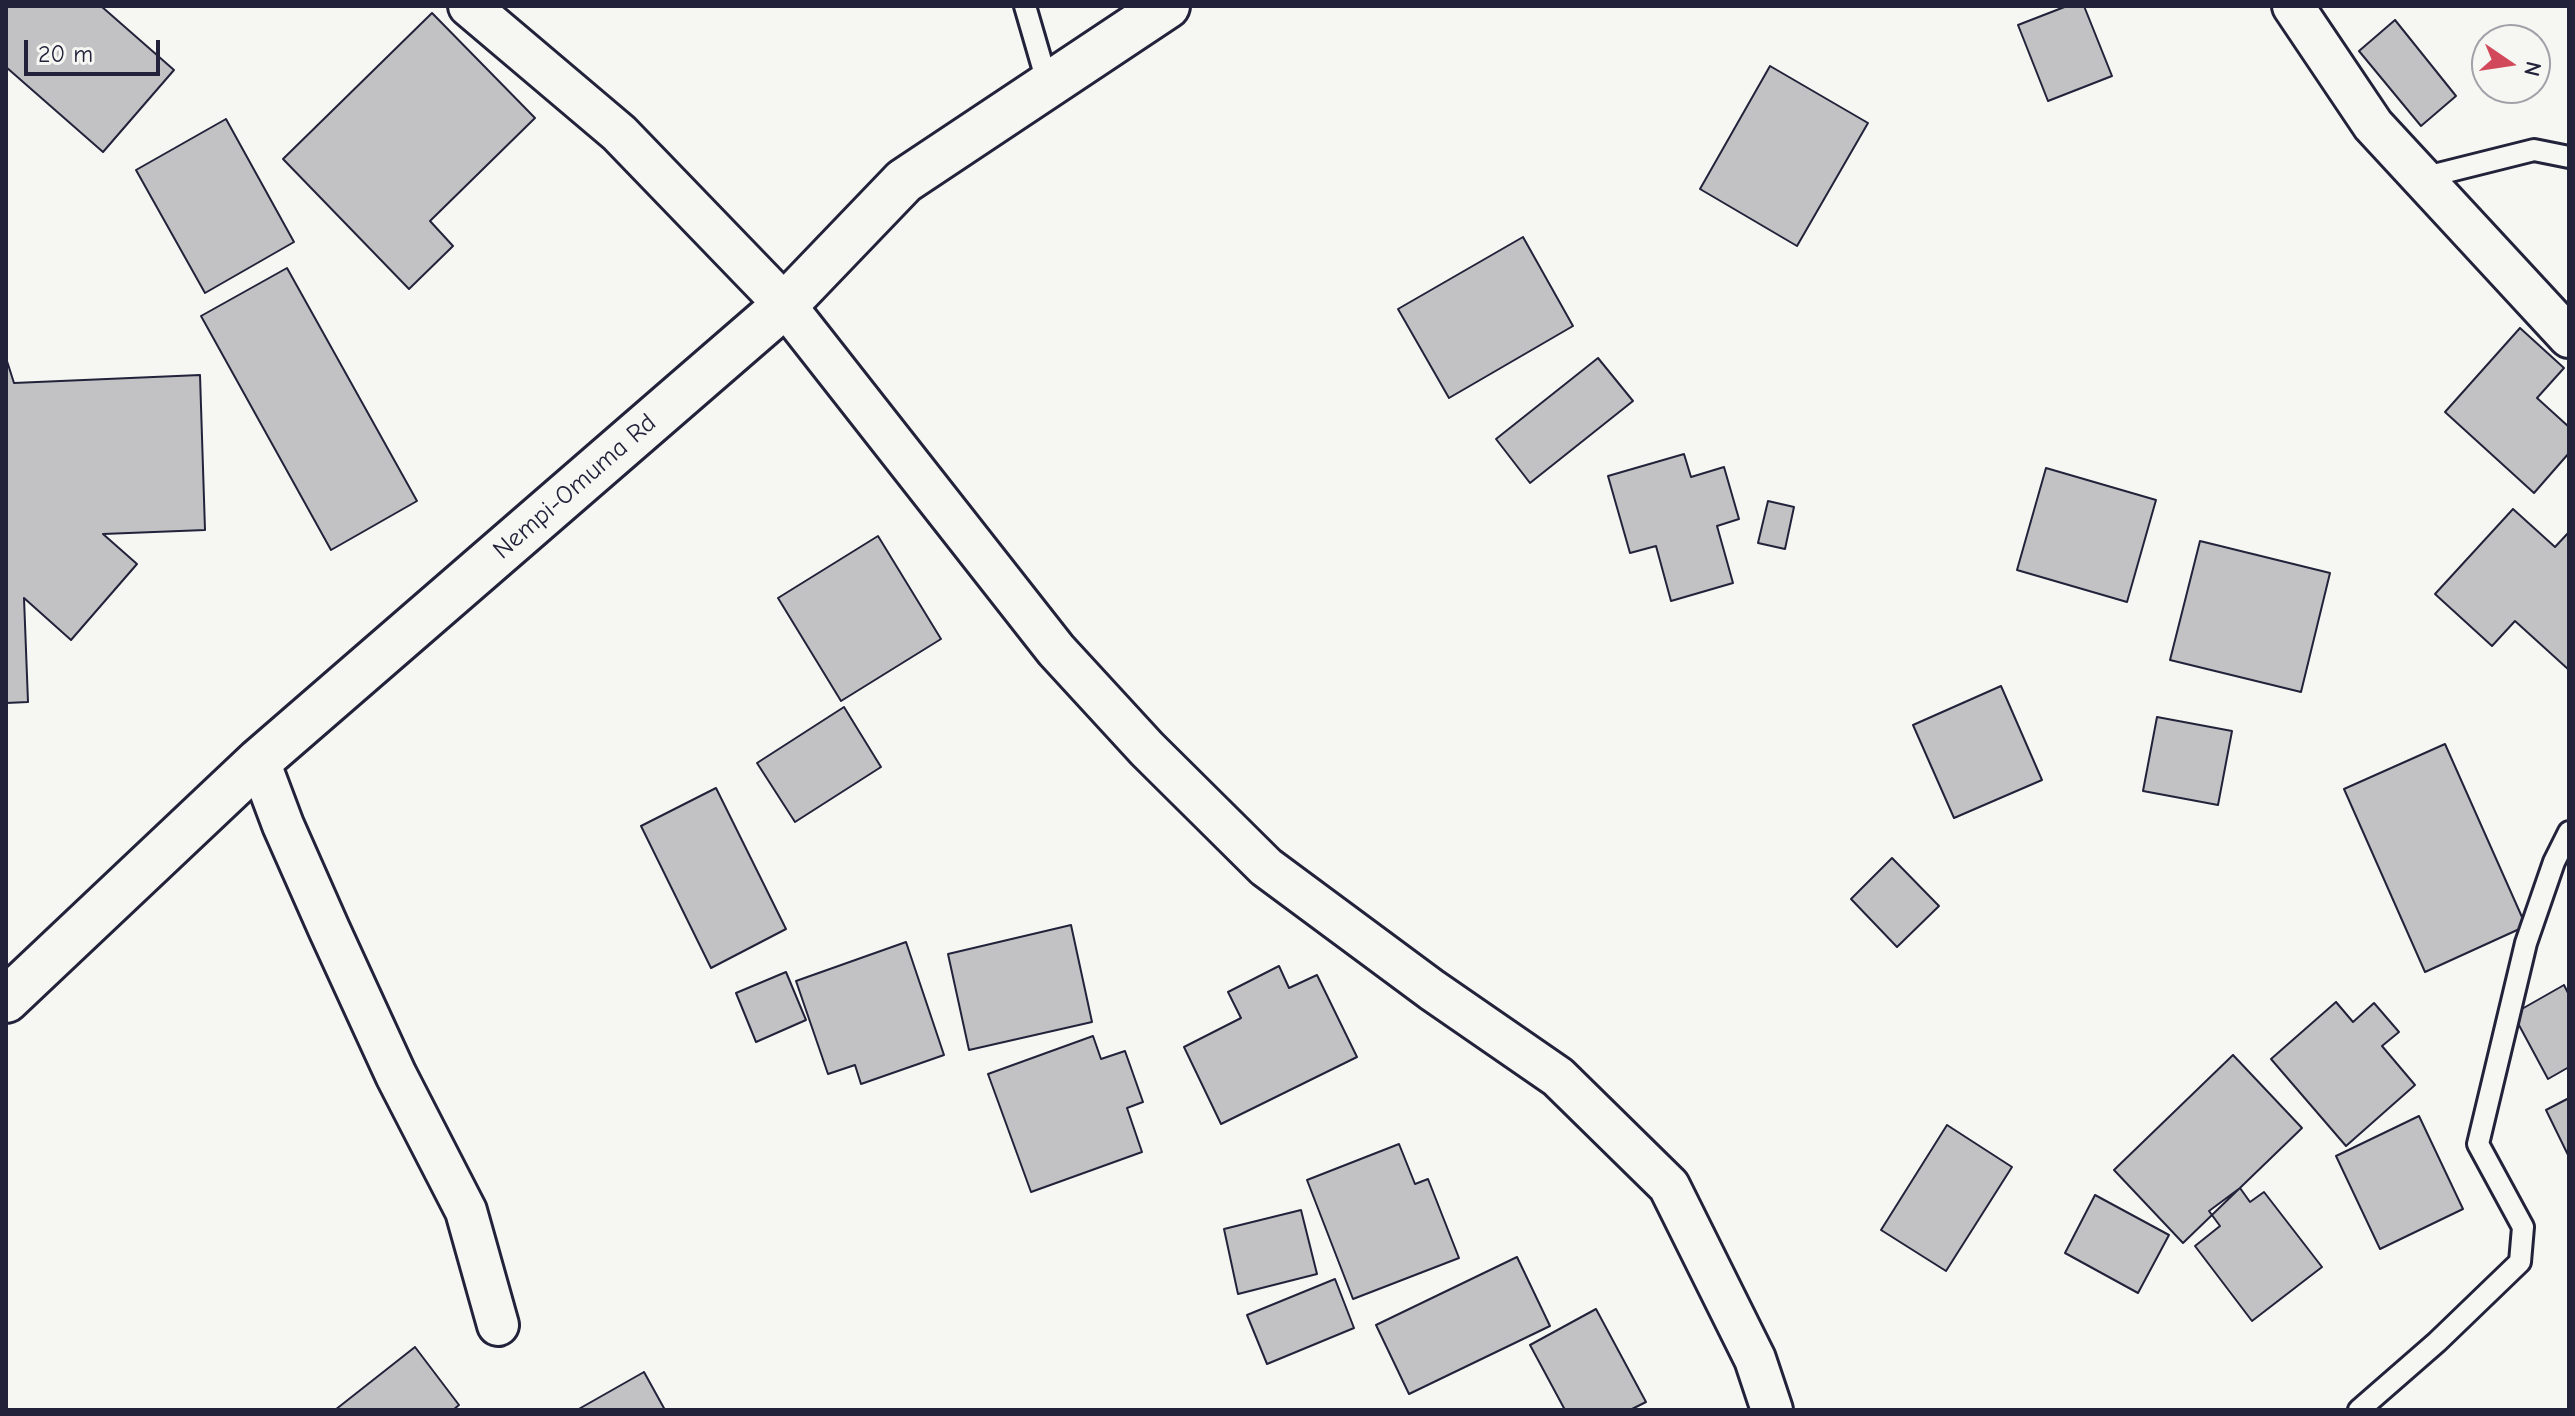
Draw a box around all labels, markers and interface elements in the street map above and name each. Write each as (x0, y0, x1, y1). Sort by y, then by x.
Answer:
scale bar (28, 24, 164, 74)
north arrow (2471, 24, 2551, 104)
text: 20 m (38, 40, 93, 68)
text: N (2518, 59, 2547, 79)
street label: Nempi-Omuma Rd (487, 408, 663, 566)

